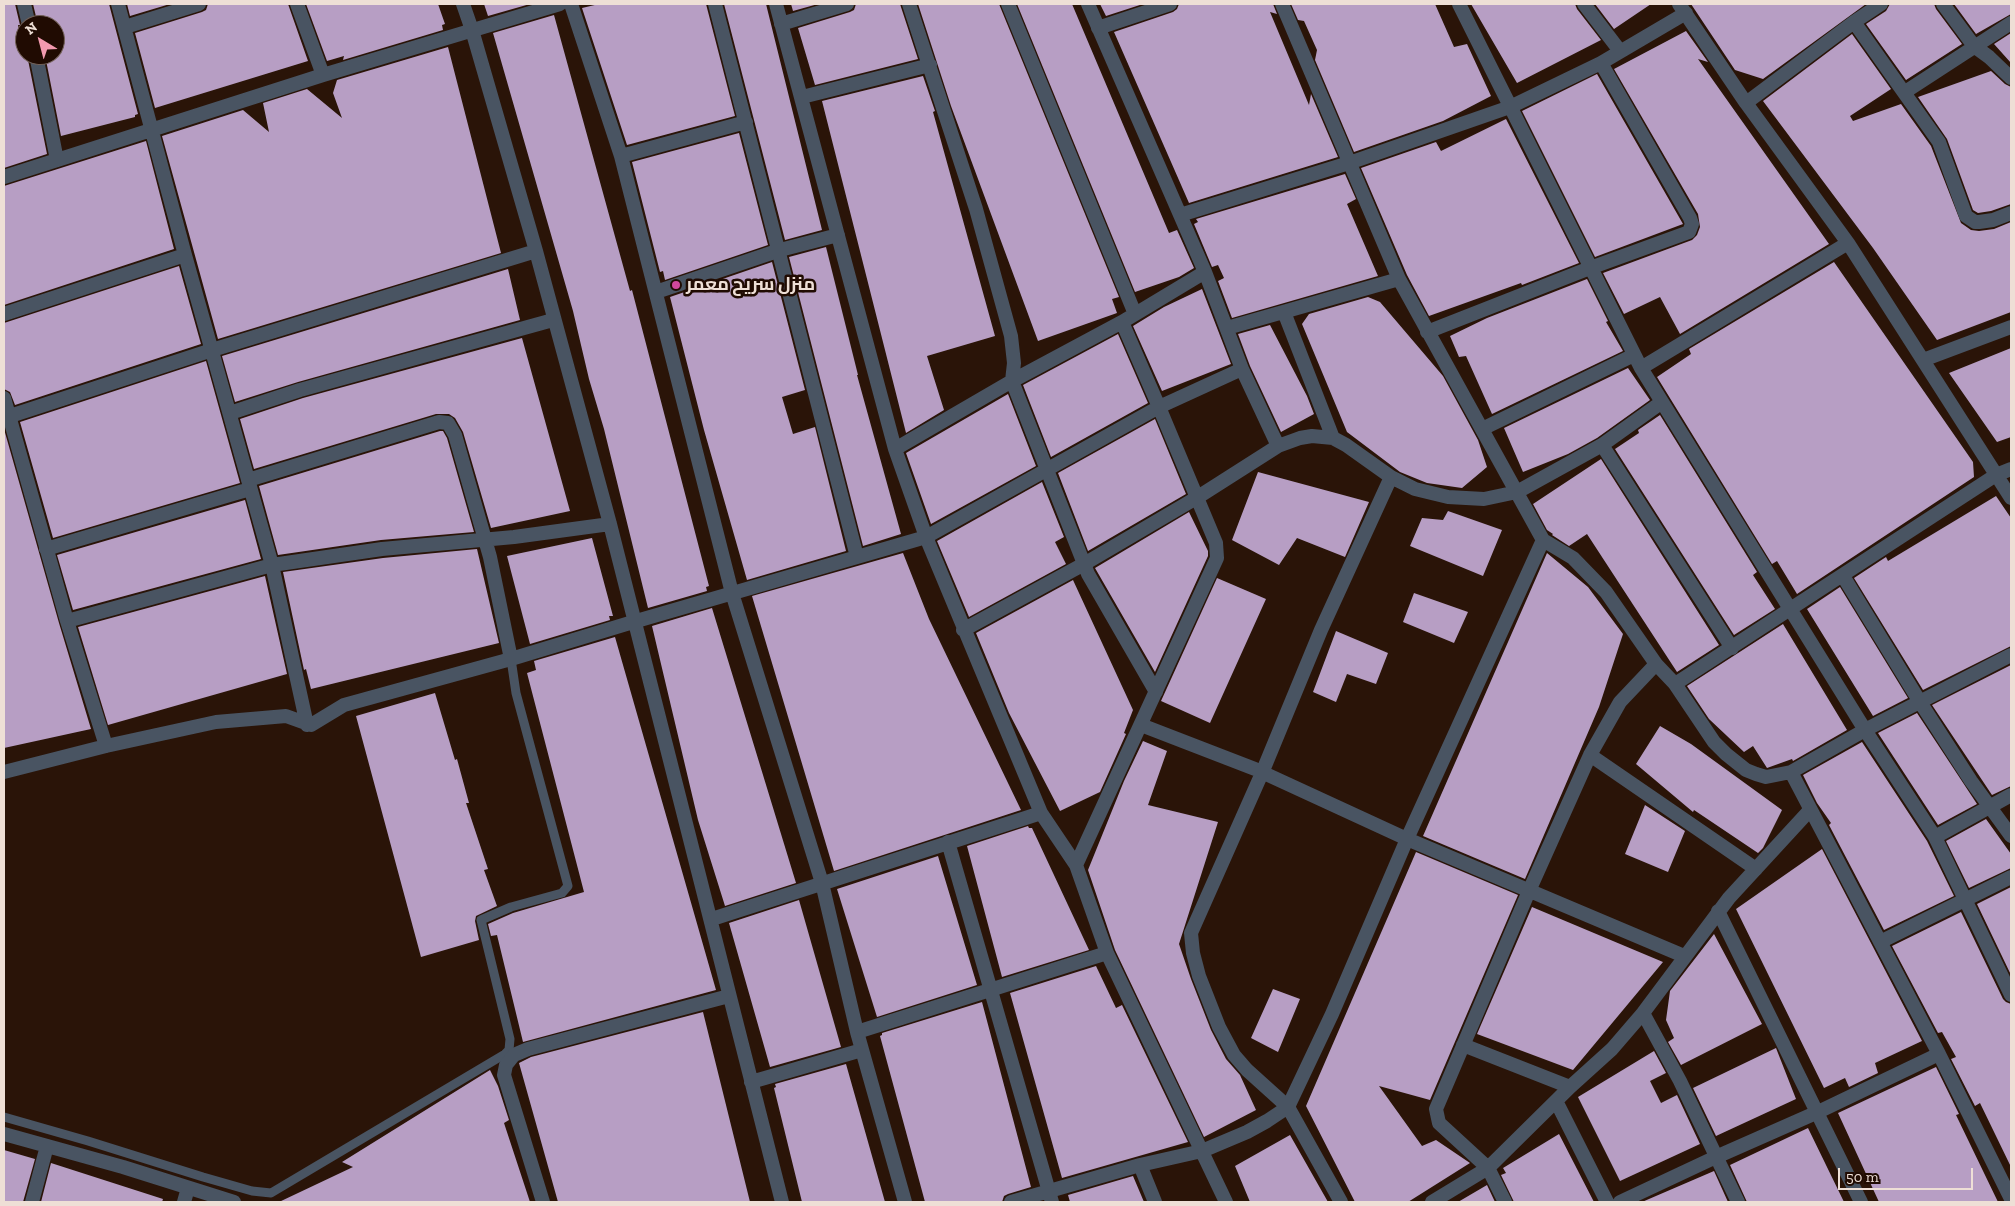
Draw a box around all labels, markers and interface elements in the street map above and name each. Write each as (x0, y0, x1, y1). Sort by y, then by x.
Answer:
north arrow (15, 15, 65, 65)
text: N (22, 18, 41, 38)
place label: منزل سريح معمر (686, 274, 815, 296)
marker: منزل سريح معمر (670, 279, 682, 291)
scale bar (1840, 1158, 1975, 1190)
text: 50 m (1846, 1168, 1879, 1186)

